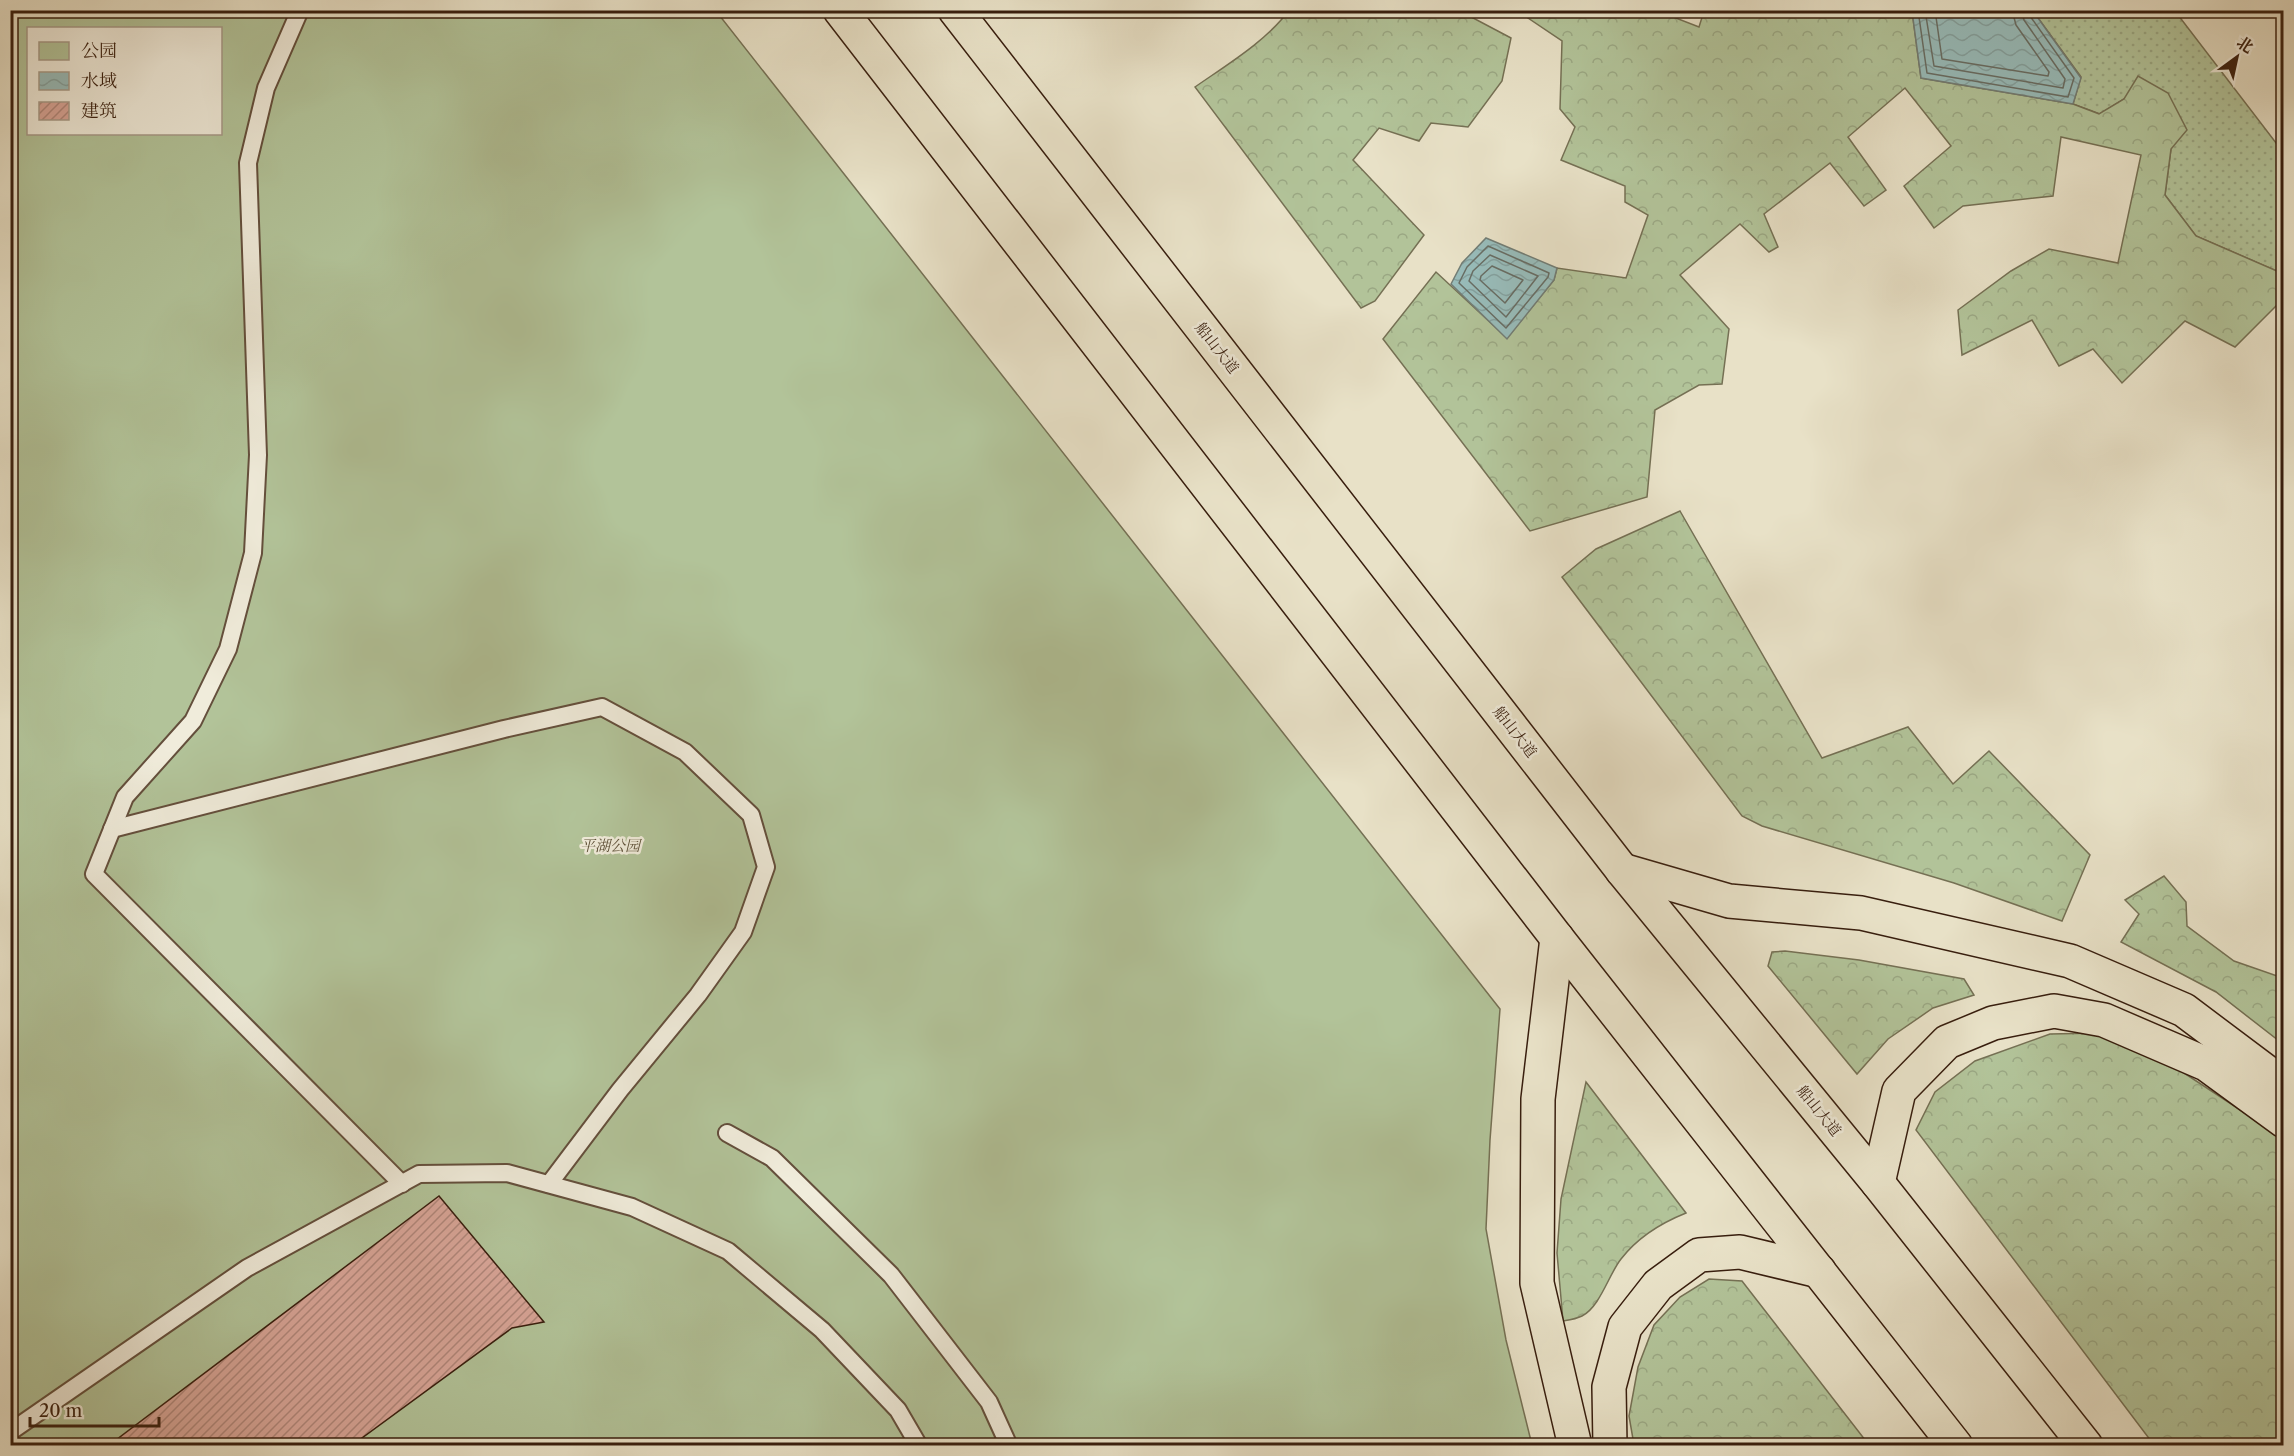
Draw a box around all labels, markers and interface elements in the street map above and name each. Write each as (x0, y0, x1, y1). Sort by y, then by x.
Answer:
legend (27, 27, 222, 135)
north arrow (2207, 27, 2267, 87)
text: 北 (2233, 32, 2257, 57)
text: 公园 (81, 40, 117, 62)
text: 水域 (81, 70, 117, 92)
text: 建筑 (81, 100, 117, 122)
street label: 船山大道 (1191, 318, 1243, 377)
street label: 船山大道 (1489, 702, 1541, 761)
park label: 平湖公园 (580, 836, 642, 855)
street label: 船山大道 (1793, 1081, 1846, 1140)
scale bar (30, 1390, 159, 1428)
text: 20 m (39, 1400, 83, 1422)

